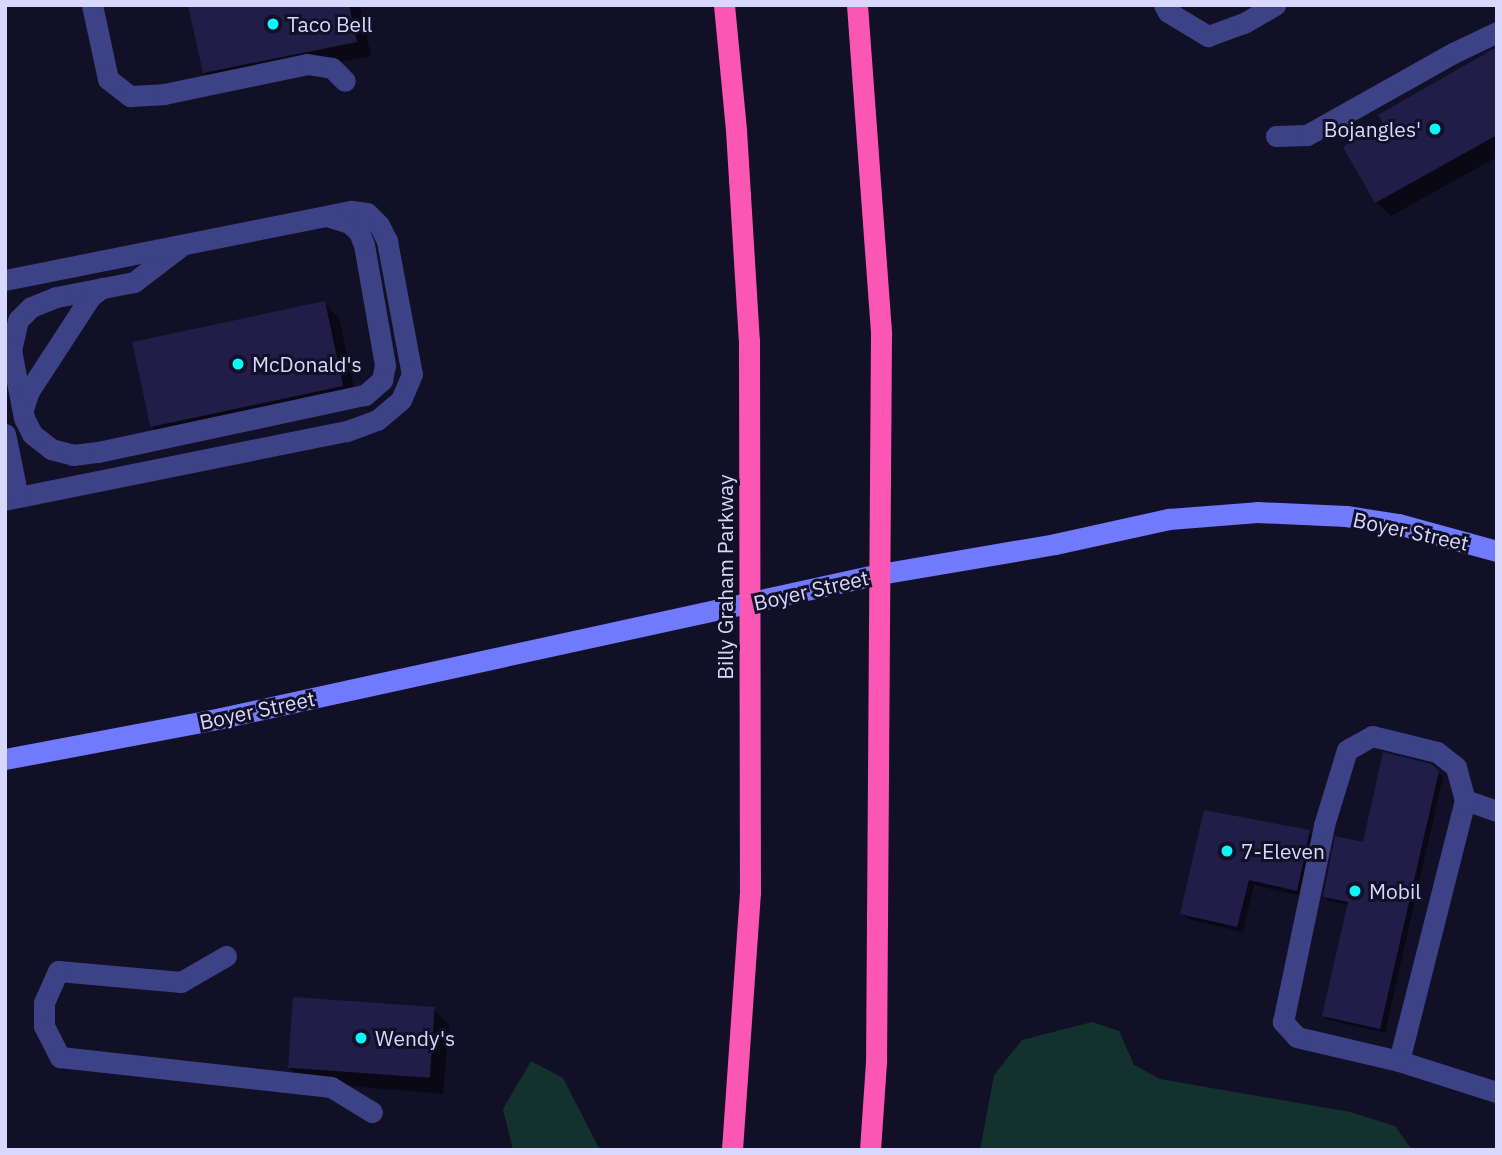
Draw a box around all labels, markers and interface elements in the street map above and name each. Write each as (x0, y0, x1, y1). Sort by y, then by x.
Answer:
place label: Taco Bell (287, 11, 372, 37)
marker: Taco Bell (265, 16, 281, 32)
place label: Bojangles' (1324, 116, 1421, 142)
marker: Bojangles' (1427, 121, 1443, 137)
place label: McDonald's (252, 351, 362, 377)
marker: McDonald's (230, 356, 246, 372)
street label: Billy Graham Parkway (712, 474, 738, 680)
street label: Boyer Street (1351, 506, 1471, 556)
street label: Boyer Street (751, 565, 871, 615)
street label: Boyer Street (197, 685, 317, 735)
place label: 7-Eleven (1241, 838, 1325, 864)
marker: 7-Eleven (1219, 843, 1235, 859)
place label: Mobil (1369, 878, 1421, 904)
marker: Mobil (1347, 883, 1363, 899)
place label: Wendy's (375, 1025, 455, 1051)
marker: Wendy's (353, 1030, 369, 1046)

